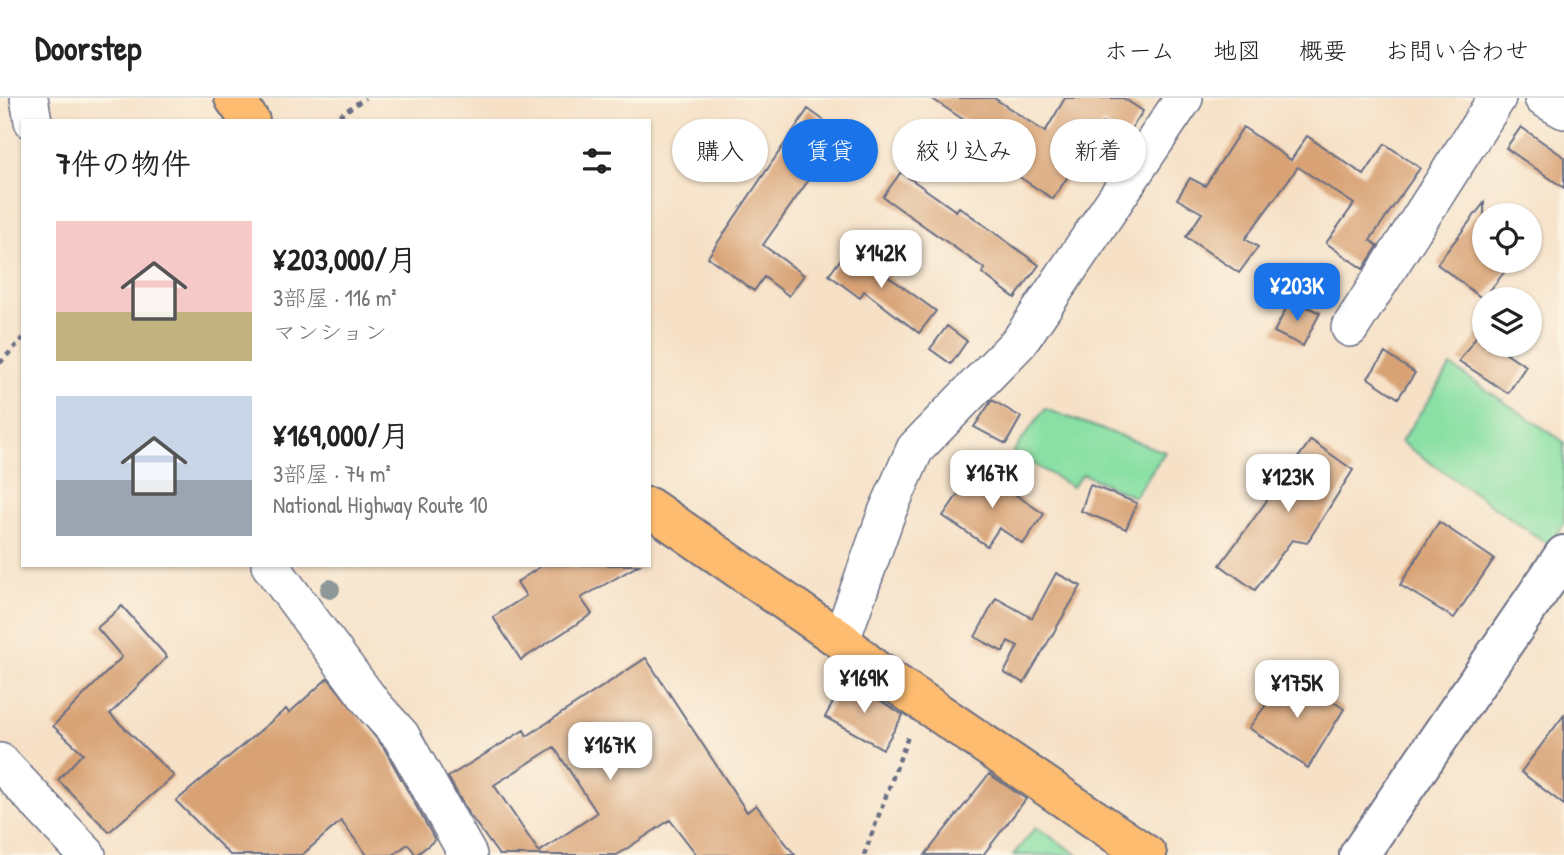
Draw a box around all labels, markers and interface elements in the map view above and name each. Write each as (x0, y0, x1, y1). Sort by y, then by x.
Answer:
text: Doorstep (35, 26, 141, 70)
text: ホーム (1104, 34, 1175, 66)
text: 地図 (1213, 34, 1261, 66)
text: 概要 (1299, 34, 1347, 66)
text: お問い合わせ (1385, 34, 1529, 66)
chip: 購入 (672, 119, 768, 182)
chip: 賃貸 (782, 119, 878, 182)
chip: 絞り込み (892, 119, 1036, 182)
chip: 新着 (1050, 119, 1146, 182)
icon: filters (578, 142, 616, 180)
text: 7件の物件 (56, 143, 191, 183)
map controls (1472, 203, 1542, 357)
button: locate (1472, 203, 1542, 273)
pin: ¥142K (832, 230, 930, 290)
text: ¥142K (856, 237, 906, 268)
text: ¥203,000/月 (273, 239, 417, 279)
icon: home (112, 249, 196, 333)
pin: ¥203K (1248, 264, 1346, 323)
text: ¥203K (1270, 270, 1324, 301)
text: 3部屋 · 116 m² (273, 282, 397, 313)
button: layers (1472, 287, 1542, 357)
text: マンション (273, 316, 387, 347)
text: ¥169,000/月 (273, 415, 410, 455)
icon: home (112, 424, 196, 508)
pin: ¥167K (943, 450, 1041, 510)
pin: ¥123K (1239, 454, 1337, 514)
text: ¥167K (966, 457, 1018, 488)
text: 3部屋 · 74 m² (273, 458, 391, 489)
text: ¥123K (1262, 461, 1314, 492)
text: National Highway Route 10 (273, 489, 488, 520)
pin: ¥169K (815, 656, 913, 715)
pin: ¥175K (1248, 660, 1346, 720)
text: ¥169K (840, 662, 888, 693)
text: ¥175K (1271, 667, 1323, 698)
pin: ¥167K (561, 722, 659, 782)
text: ¥167K (584, 729, 636, 760)

